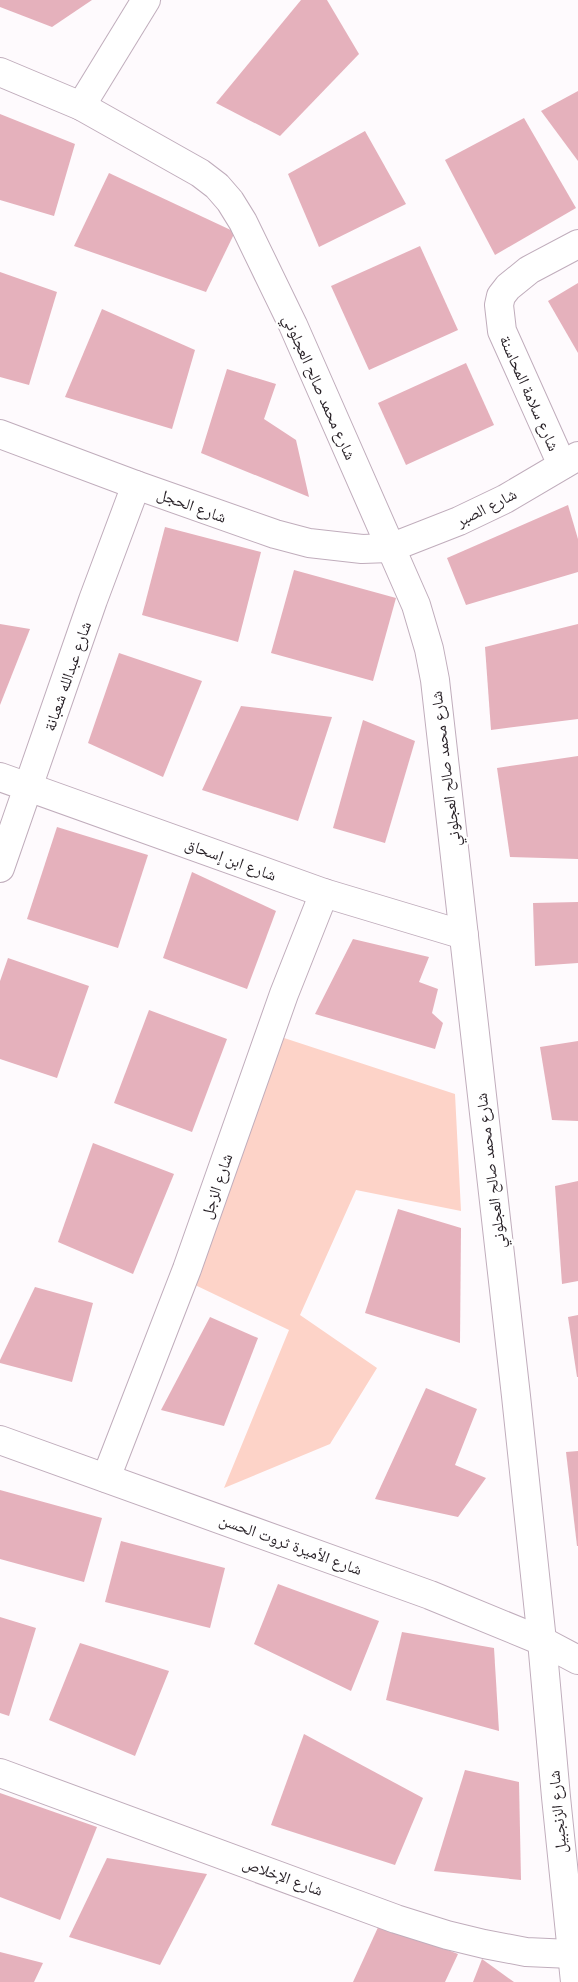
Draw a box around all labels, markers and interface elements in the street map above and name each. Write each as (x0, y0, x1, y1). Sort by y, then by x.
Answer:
street label: شارع محمد صالح العجلوني (276, 311, 361, 464)
street label: شارع سلامة المحاسنة (495, 332, 564, 454)
street label: شارع الحجل (154, 483, 229, 528)
street label: شارع الصبر (451, 483, 520, 532)
street label: شارع عبدالله شعبانة (39, 618, 96, 734)
street label: شارع محمد صالح العجلوني (426, 690, 468, 848)
street label: شارع ابن إسحاق (182, 833, 279, 886)
street label: شارع محمد صالح العجلوني (471, 1092, 513, 1250)
street label: شارع الزجل (196, 1151, 237, 1222)
street label: شارع الأميرة ثروت الحسن (217, 1509, 365, 1580)
street label: شارع الزنجبيل (543, 1770, 572, 1854)
street label: شارع الإخلاص (240, 1852, 326, 1901)

